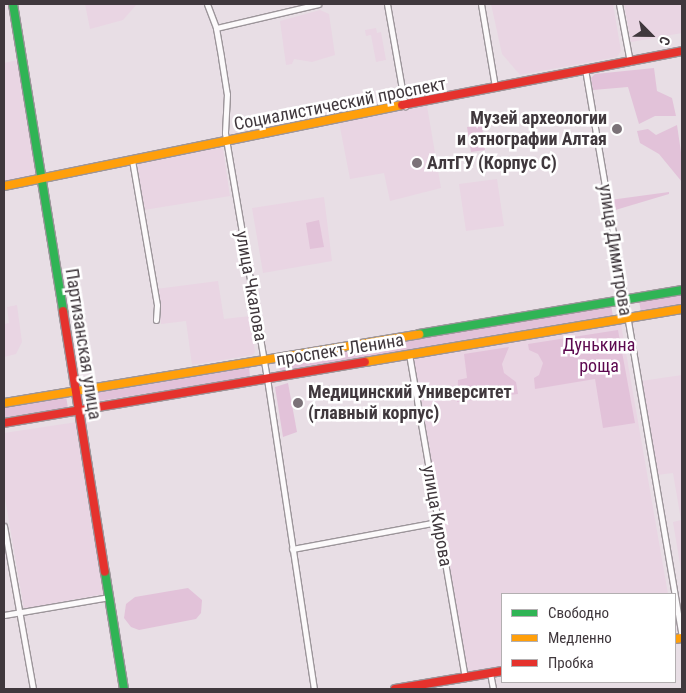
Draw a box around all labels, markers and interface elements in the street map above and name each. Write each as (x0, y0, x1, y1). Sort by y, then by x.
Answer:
north arrow (626, 10, 676, 60)
text: С (656, 34, 674, 48)
street label: Социалистический проспект (232, 73, 448, 135)
place label: Музей археологии и этнографии Алтая (457, 108, 607, 150)
marker: Музей археологии и этнографии Алтая (611, 123, 623, 135)
place label: АлтГУ (Корпус С) (427, 152, 557, 174)
marker: АлтГУ (Корпус С) (411, 157, 423, 169)
street label: улица Димитрова (594, 183, 636, 317)
street label: улица Чкалова (231, 229, 271, 343)
street label: Партизанская улица (60, 267, 106, 421)
street label: проспект Ленина (275, 329, 405, 371)
park label: Дунькина роща (563, 335, 635, 378)
place label: Медицинский Университет (главный корпус) (308, 382, 512, 424)
marker: Медицинский Университет (главный корпус) (292, 397, 304, 409)
street label: улица Кирова (417, 464, 457, 568)
legend (501, 593, 676, 683)
text: Свободно (548, 604, 609, 622)
text: Медленно (548, 629, 612, 647)
text: Пробка (548, 654, 594, 672)

